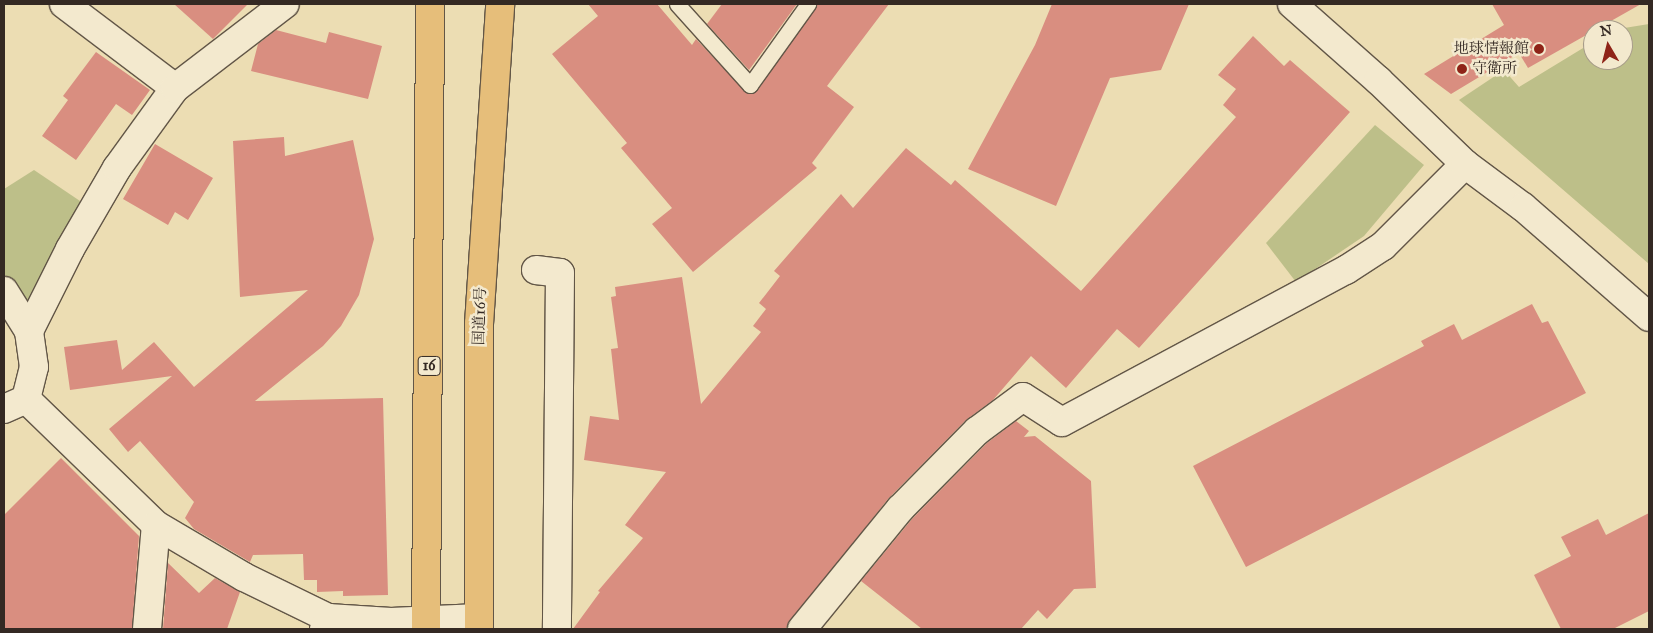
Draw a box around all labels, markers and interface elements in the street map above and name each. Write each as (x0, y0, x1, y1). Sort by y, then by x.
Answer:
north arrow (1583, 20, 1633, 70)
text: N (1599, 21, 1613, 40)
place label: 地球情報館 (1454, 40, 1529, 58)
marker: 地球情報館 (1533, 43, 1545, 55)
place label: 守衛所 (1472, 60, 1517, 78)
marker: 守衛所 (1456, 63, 1468, 75)
street label: 国道16号 (470, 286, 490, 346)
road number: 16 (416, 354, 442, 378)

